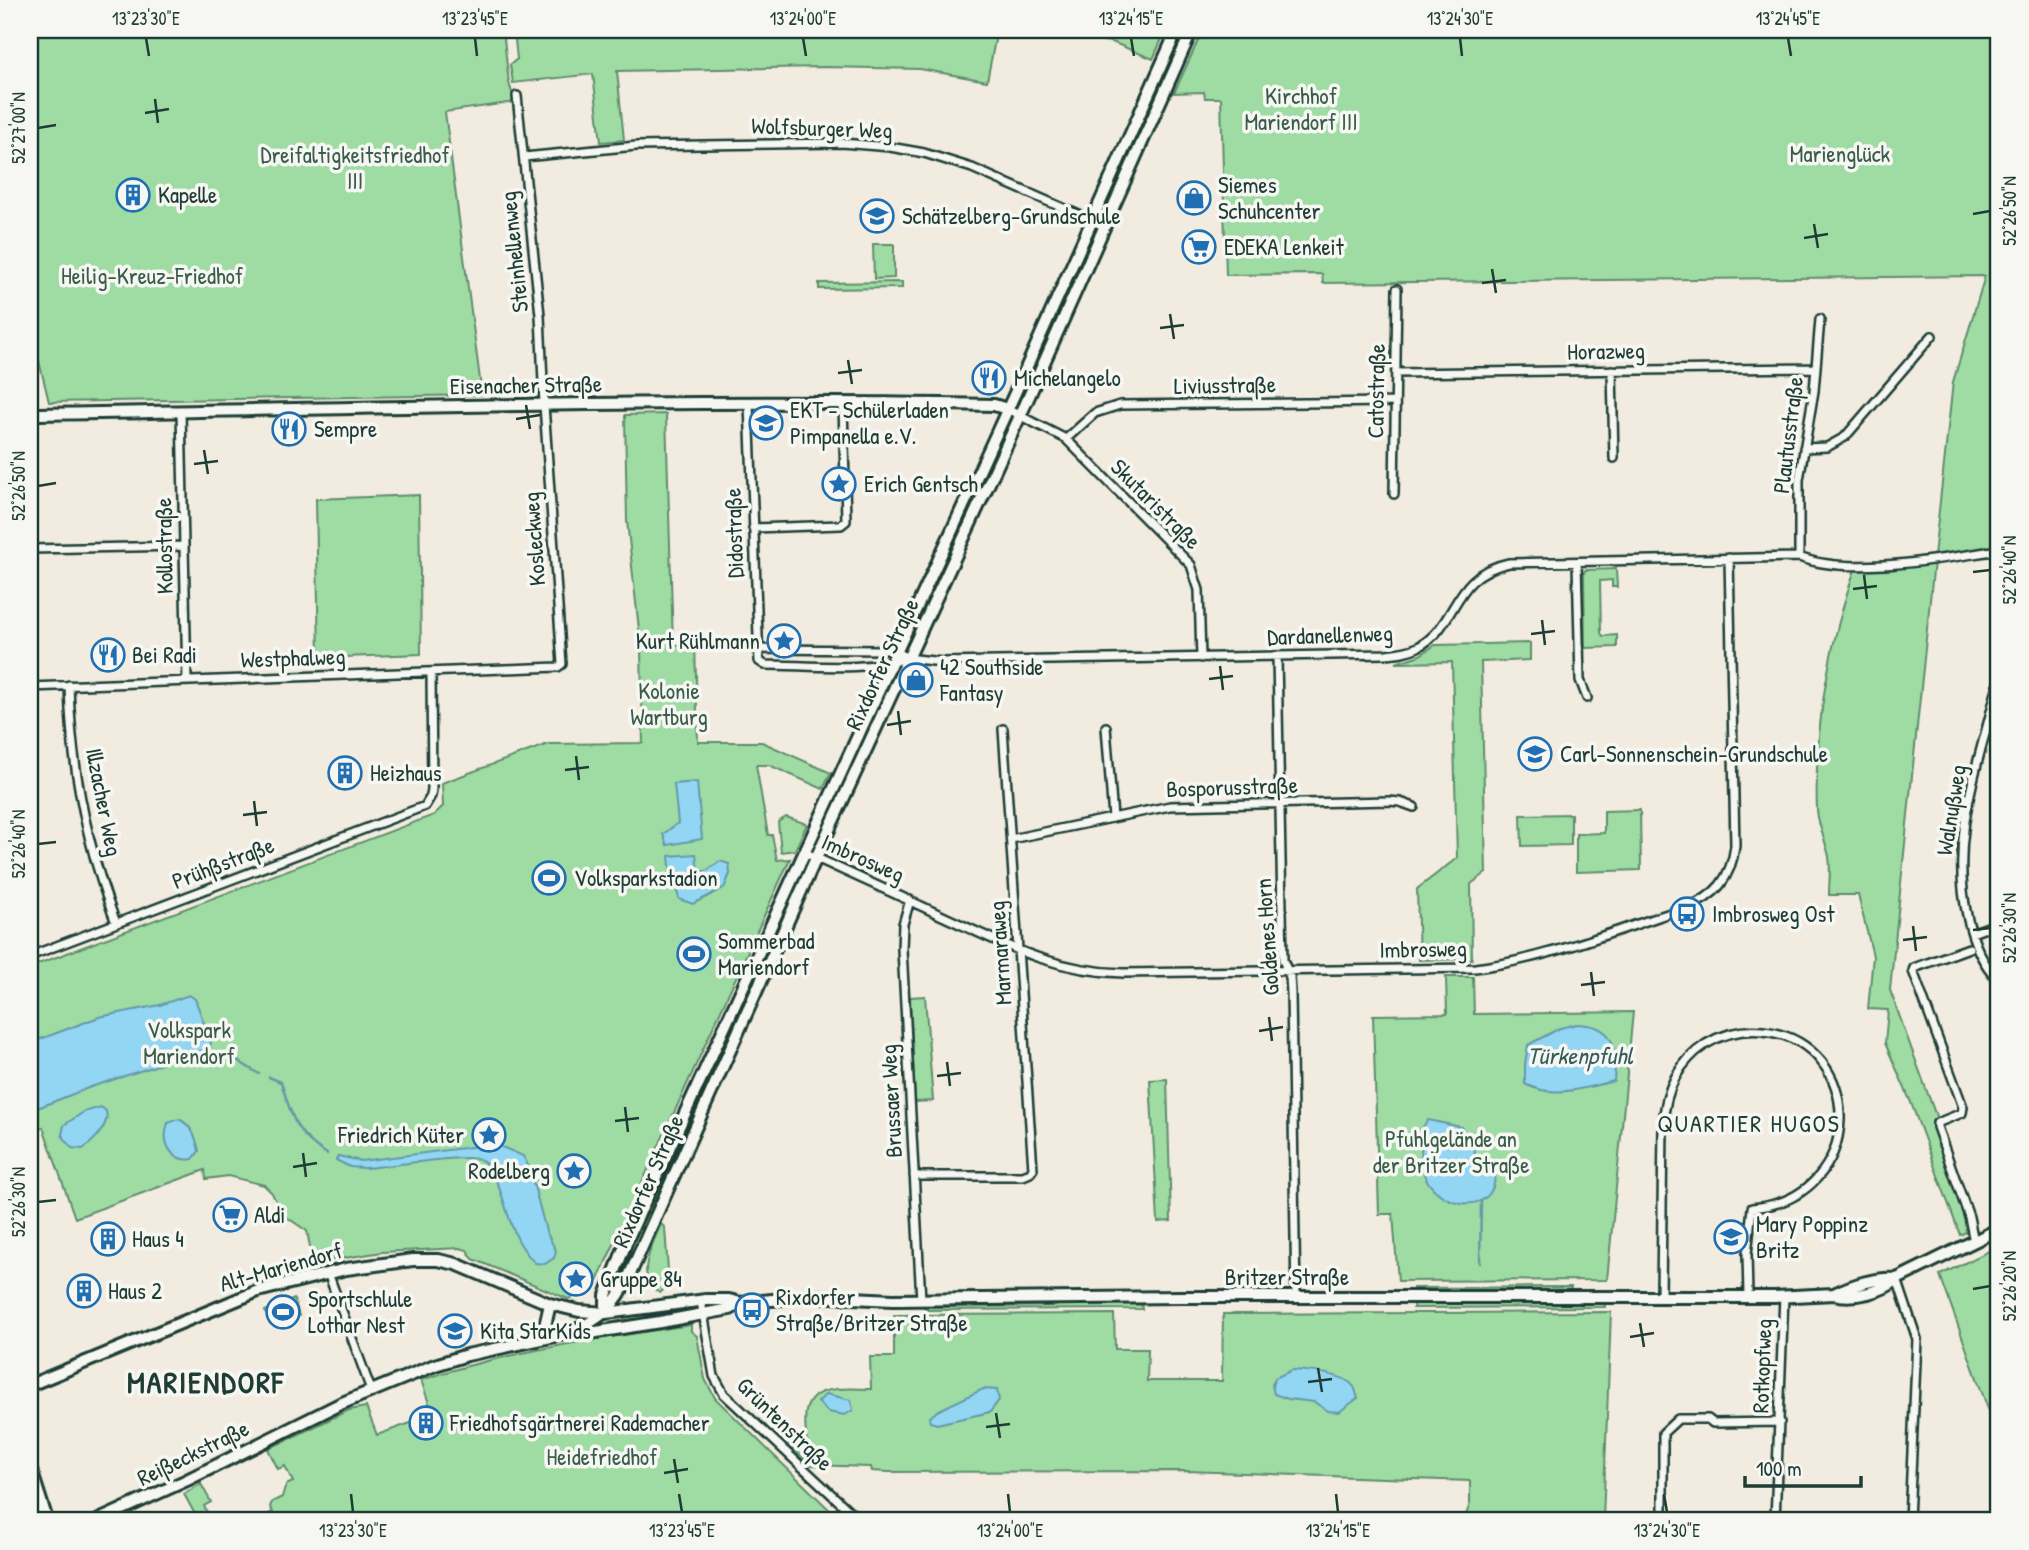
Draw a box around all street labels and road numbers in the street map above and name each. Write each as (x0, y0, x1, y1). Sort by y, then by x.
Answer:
street label: Wolfsburger Weg (751, 110, 893, 145)
street label: Steinhellenweg (492, 190, 535, 314)
street label: Horazweg (1567, 334, 1645, 367)
street label: Catostraße (1359, 343, 1392, 439)
street label: Eisenacher Straße (450, 368, 602, 401)
street label: Liviusstraße (1174, 368, 1276, 401)
street label: Plautusstraße (1765, 375, 1810, 495)
street label: Skutaristraße (1104, 452, 1208, 556)
street label: Didostraße (716, 487, 751, 579)
street label: Kosleckweg (515, 491, 552, 587)
street label: Kollostraße (147, 498, 180, 594)
street label: Rixdorfer Straße (837, 593, 926, 735)
street label: Dardanellenweg (1267, 617, 1393, 652)
street label: Westphalweg (240, 640, 346, 675)
street label: Illzacher Weg (79, 745, 130, 859)
street label: Walnußweg (1928, 763, 1973, 857)
street label: Bosporusstraße (1166, 769, 1298, 804)
street label: Imbrosweg (817, 826, 909, 890)
street label: Prühßstraße (167, 829, 278, 896)
street label: Goldenes Horn (1247, 877, 1286, 997)
street label: Marmaraweg (980, 900, 1019, 1006)
street label: Imbrosweg (1379, 932, 1467, 965)
street label: Brussaer Weg (872, 1044, 909, 1158)
street label: Rixdorfer Straße (604, 1110, 691, 1252)
street label: Alt-Mariendorf (216, 1234, 346, 1299)
street label: Britzer Straße (1225, 1261, 1349, 1292)
street label: Rotkopfweg (1744, 1318, 1779, 1414)
street label: Grüntenstraße (730, 1370, 840, 1477)
street label: Reißeckstraße (132, 1412, 254, 1493)

